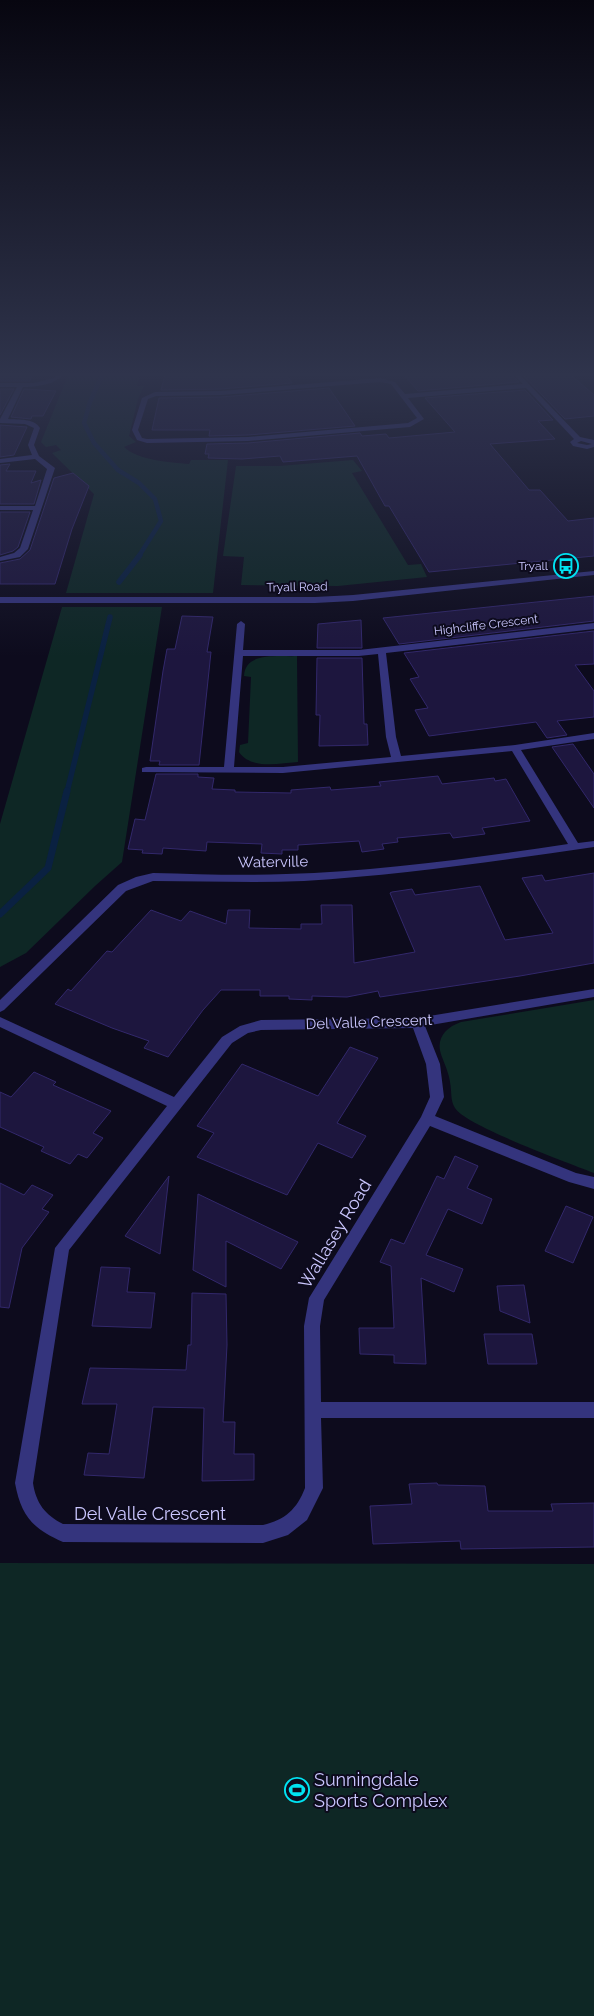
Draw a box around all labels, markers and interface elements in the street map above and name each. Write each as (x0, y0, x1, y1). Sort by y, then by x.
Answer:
bus stop icon: Tryall (553, 553, 579, 579)
place label: Tryall (518, 559, 549, 573)
street label: Tryall Road (266, 579, 328, 595)
street label: Highcliffe Crescent (433, 612, 539, 638)
street label: Waterville (238, 852, 308, 872)
street label: Del Valle Crescent (305, 1011, 433, 1033)
street label: Wallasey Road (294, 1175, 375, 1292)
street label: Del Valle Crescent (74, 1503, 226, 1524)
place label: Sunningdale Sports Complex (314, 1769, 447, 1811)
sports icon: Sunningdale Sports Complex (284, 1777, 310, 1803)

